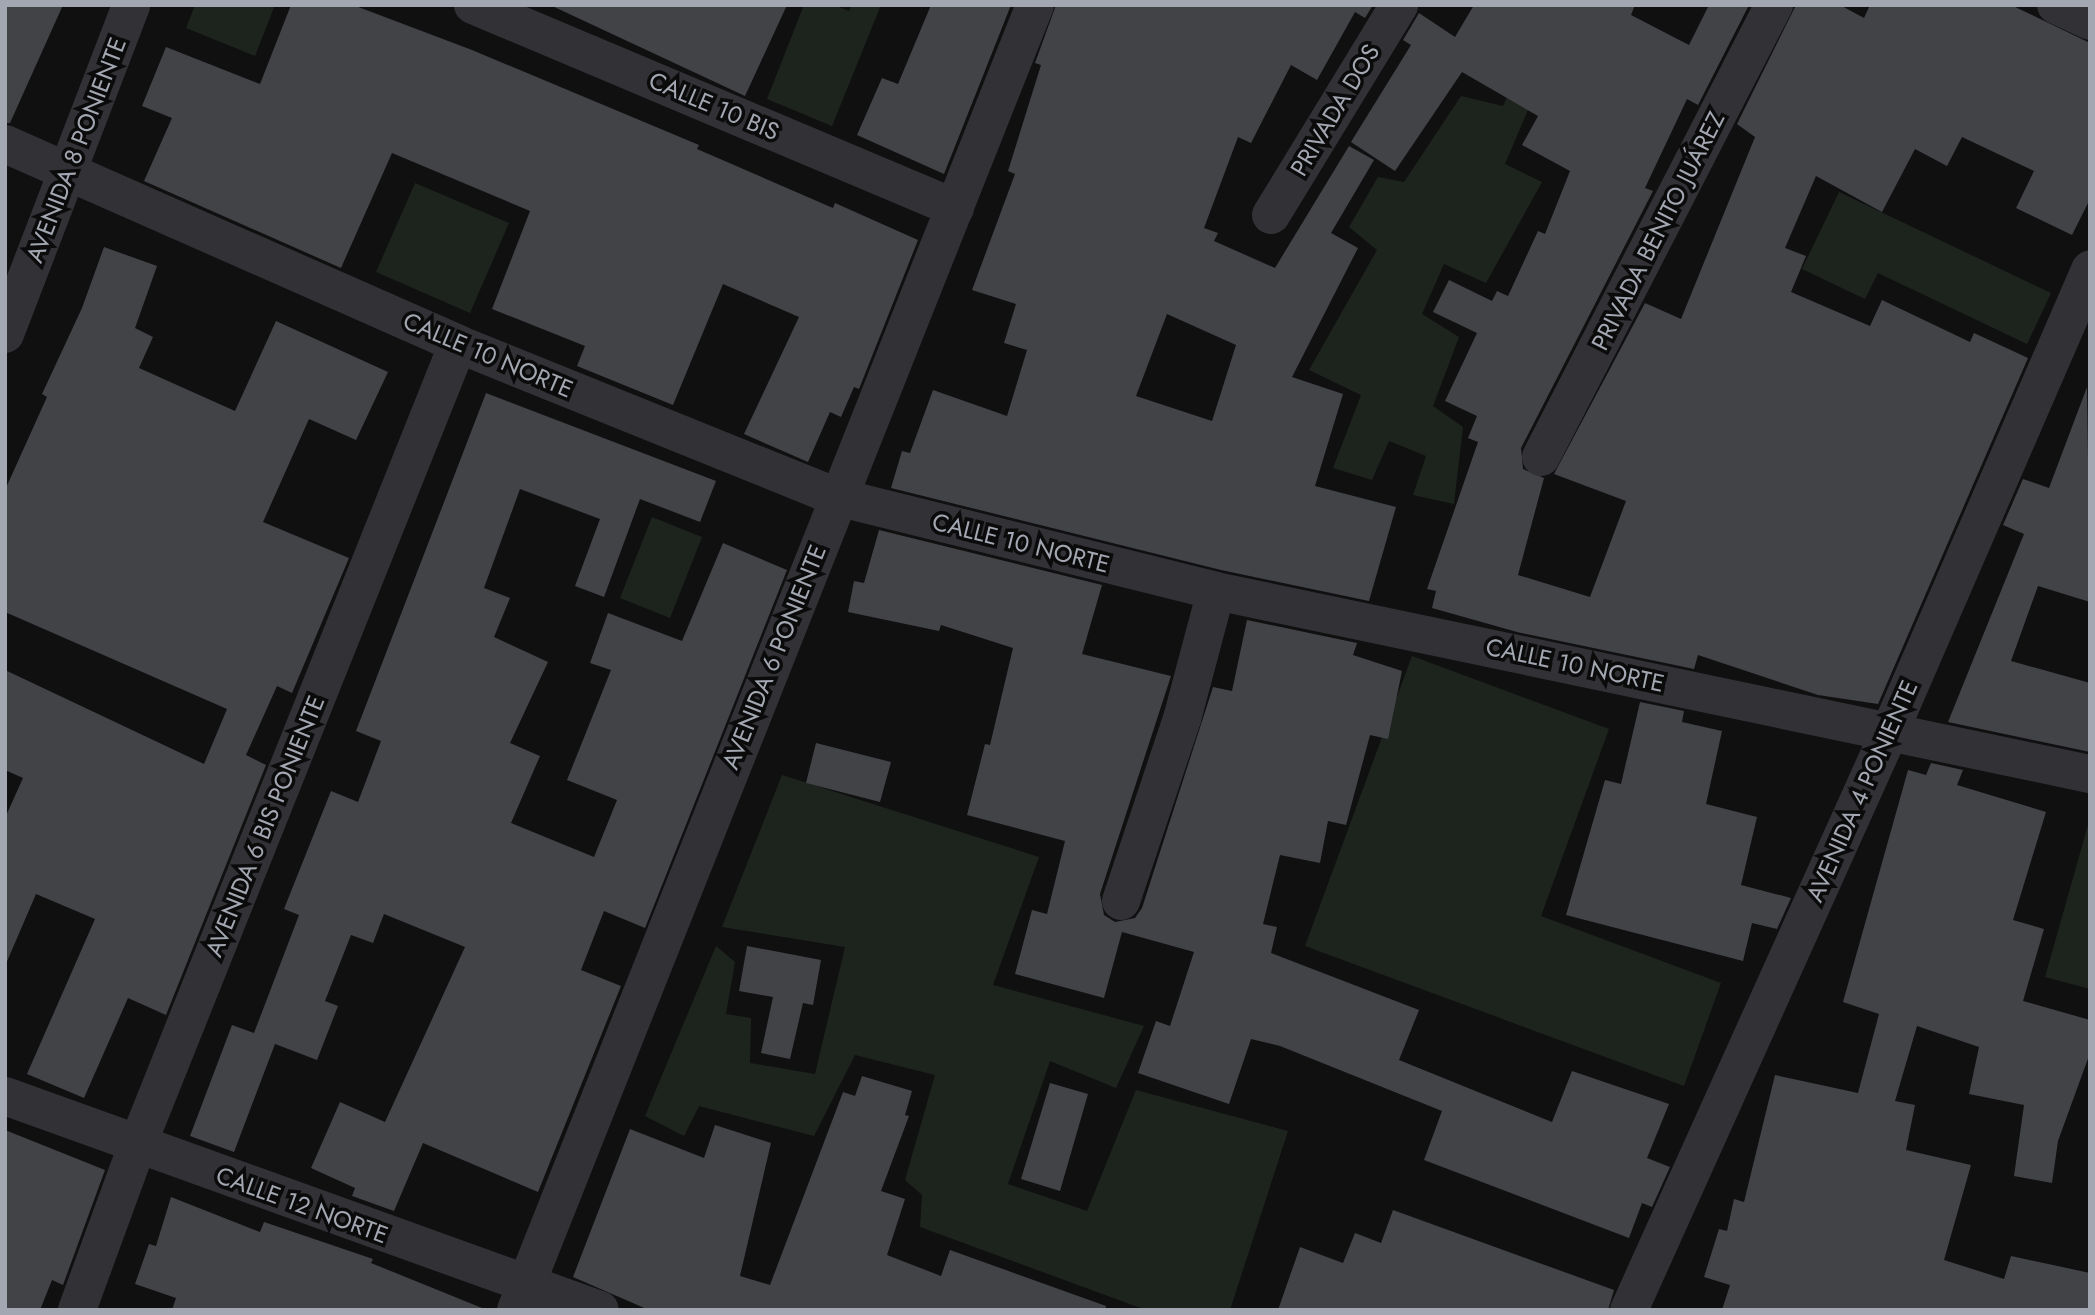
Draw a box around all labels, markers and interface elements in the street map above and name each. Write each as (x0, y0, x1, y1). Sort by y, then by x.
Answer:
street label: AVENIDA 8 PONIENTE (20, 33, 132, 267)
street label: PRIVADA DOS (1284, 39, 1386, 181)
street label: CALLE 10 BIS (645, 66, 783, 146)
street label: PRIVADA BENITO JUÁREZ (1585, 107, 1731, 355)
street label: CALLE 10 NORTE (399, 306, 577, 404)
street label: CALLE 10 NORTE (929, 507, 1113, 579)
street label: AVENIDA 6 PONIENTE (716, 541, 832, 773)
street label: CALLE 10 NORTE (1483, 632, 1667, 698)
street label: AVENIDA 4 PONIENTE (1800, 676, 1924, 906)
street label: AVENIDA 6 BIS PONIENTE (199, 691, 331, 961)
street label: CALLE 12 NORTE (212, 1161, 392, 1249)

